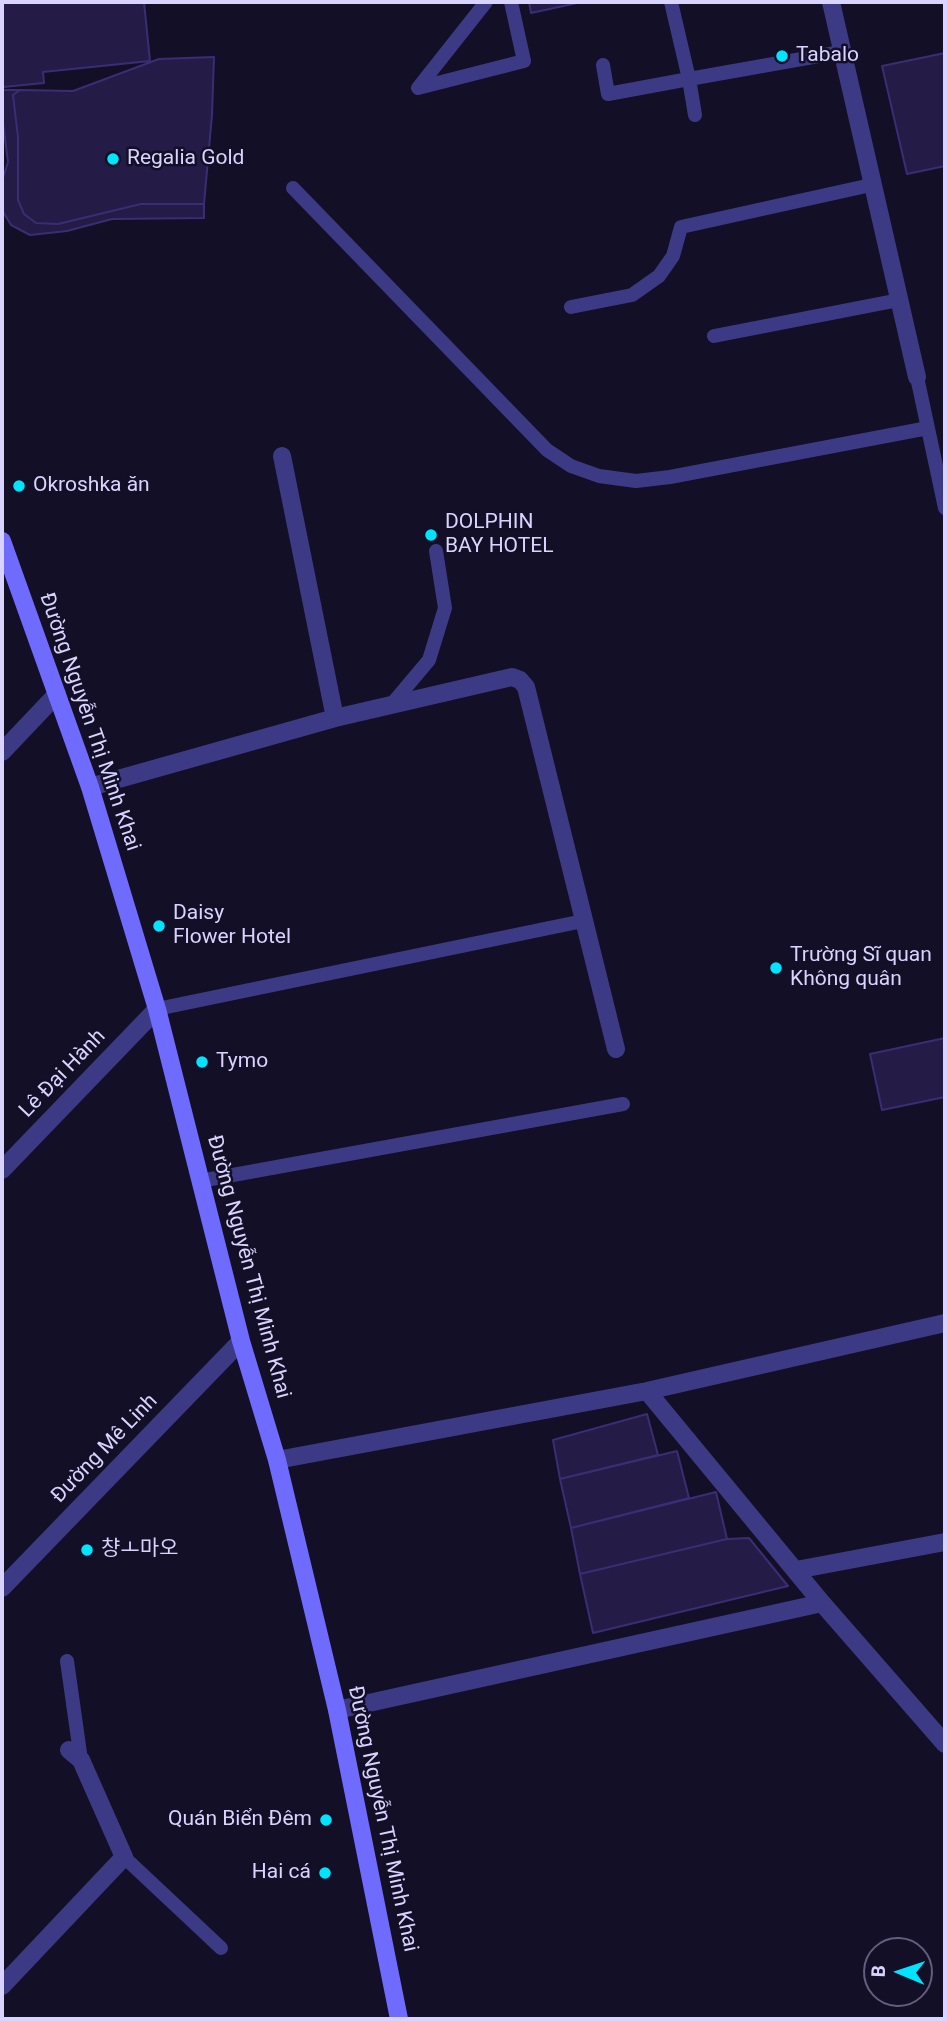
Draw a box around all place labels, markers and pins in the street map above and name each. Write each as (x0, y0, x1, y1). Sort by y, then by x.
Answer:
place label: Tabalo (796, 43, 859, 69)
marker: Tabalo (774, 48, 790, 64)
place label: Regalia Gold (127, 146, 244, 172)
marker: Regalia Gold (105, 151, 121, 167)
place label: Okroshka ăn (33, 473, 150, 499)
marker: Okroshka ăn (11, 478, 27, 494)
place label: DOLPHIN BAY HOTEL (445, 510, 554, 560)
marker: DOLPHIN BAY HOTEL (423, 527, 439, 543)
place label: Daisy Flower Hotel (173, 901, 291, 951)
marker: Daisy Flower Hotel (151, 918, 167, 934)
place label: Trường Sĩ quan Không quân (790, 943, 932, 993)
marker: Trường Sĩ quan Không quân (768, 960, 784, 976)
place label: Tymo (216, 1049, 268, 1075)
marker: Tymo (194, 1054, 210, 1070)
place label: 챵ㅗ마오 (101, 1537, 178, 1563)
marker: 챵ㅗ마오 (79, 1542, 95, 1558)
place label: Quán Biển Đêm (168, 1807, 312, 1833)
marker: Quán Biển Đêm (318, 1812, 334, 1828)
place label: Hai cá (252, 1860, 311, 1886)
marker: Hai cá (317, 1865, 333, 1881)

